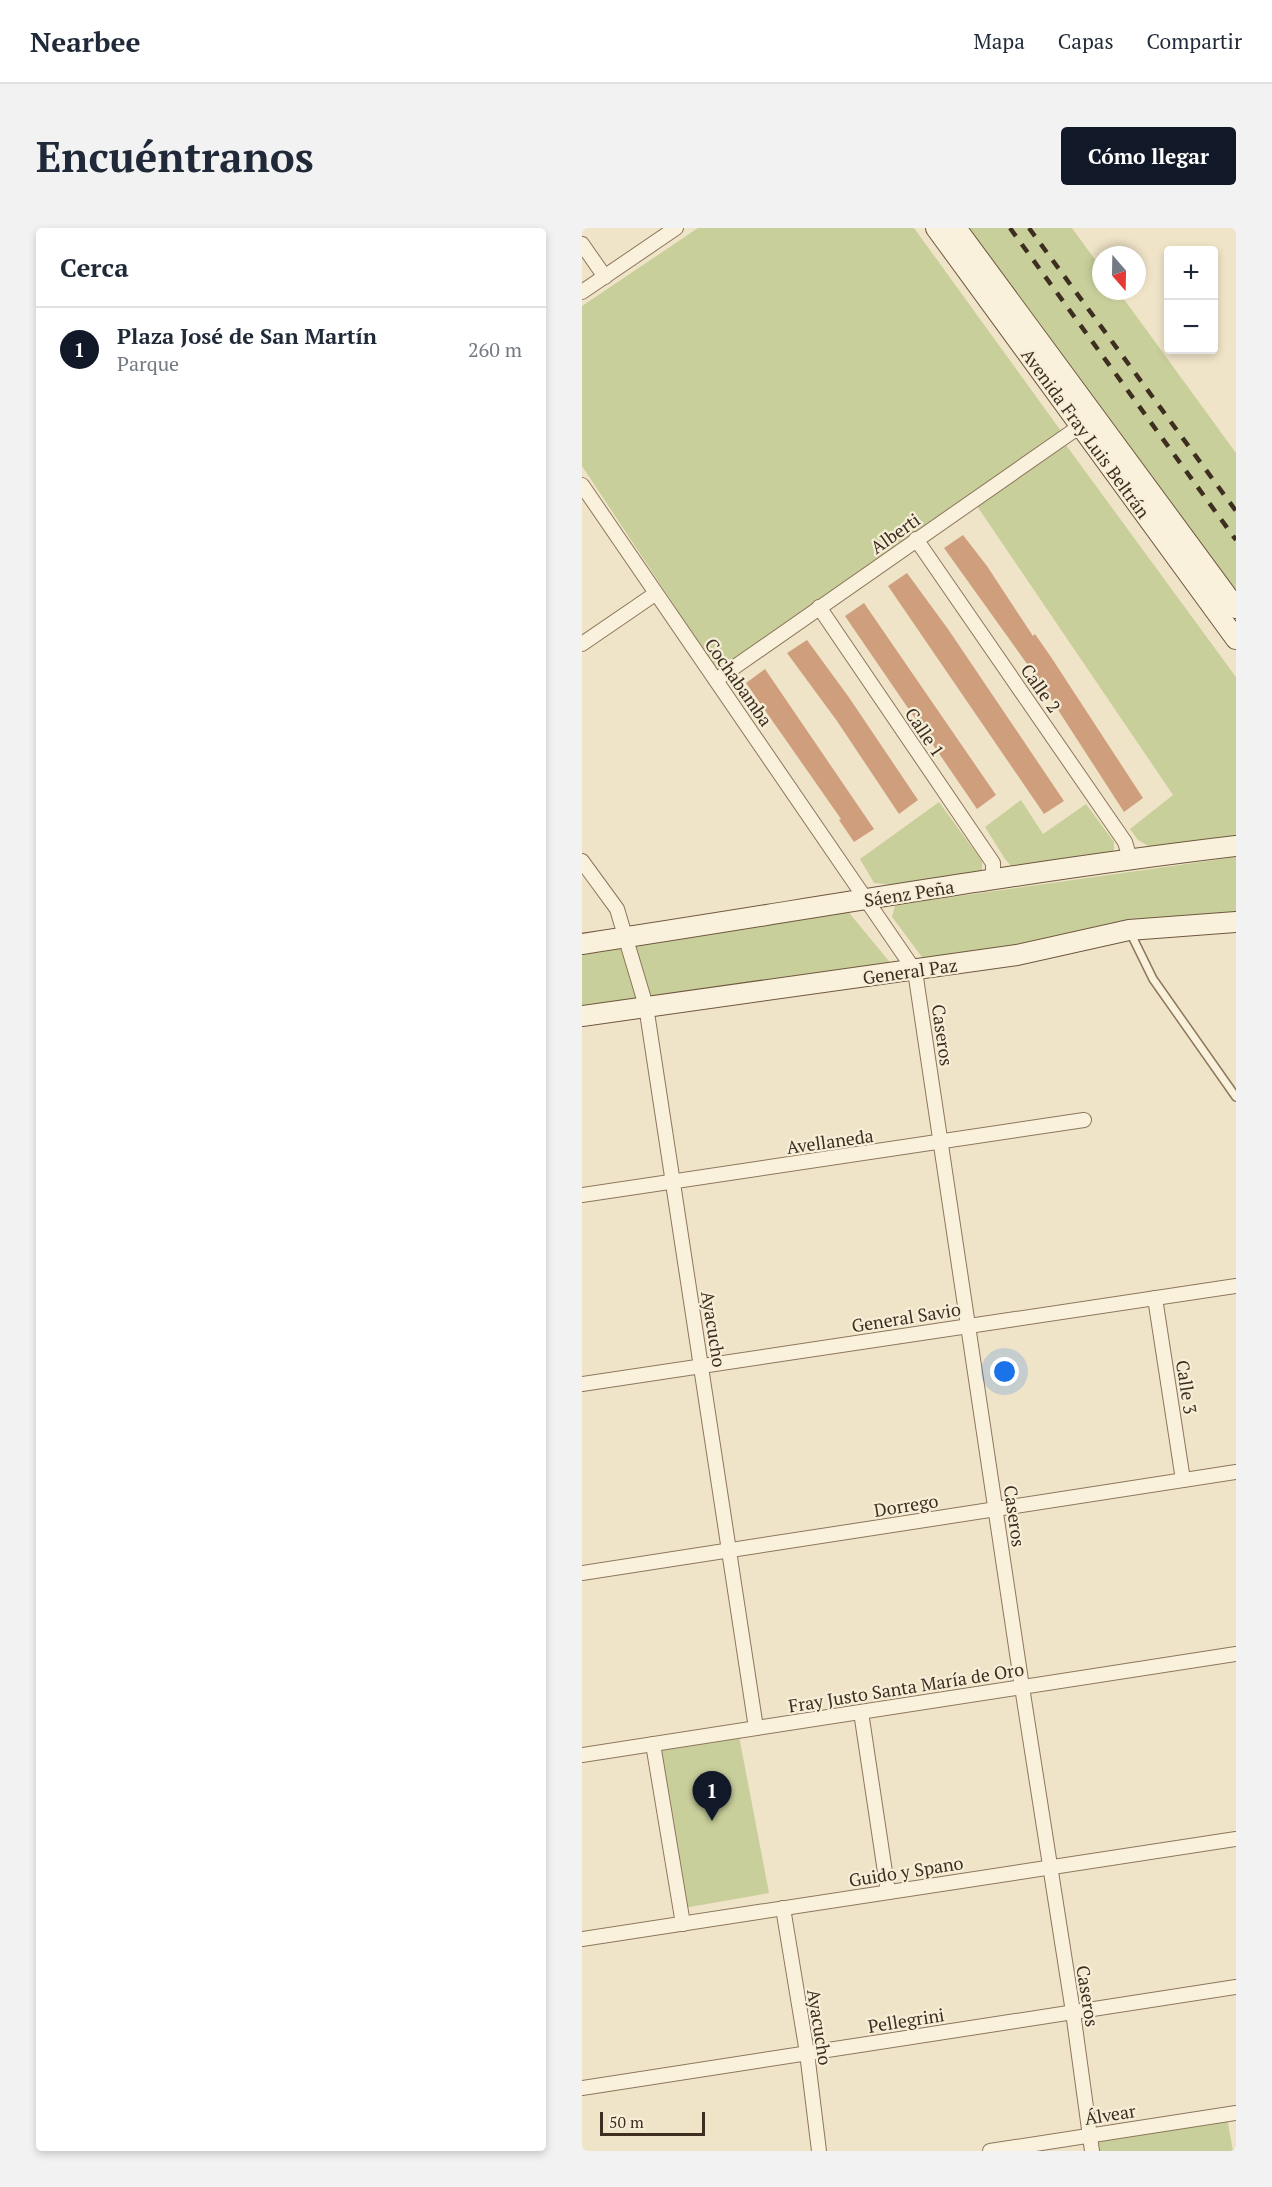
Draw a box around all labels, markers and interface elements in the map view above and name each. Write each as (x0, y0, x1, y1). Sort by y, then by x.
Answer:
text: Nearbee (30, 23, 140, 60)
text: Mapa (973, 27, 1025, 55)
text: Capas (1058, 27, 1114, 55)
text: Compartir (1147, 27, 1242, 55)
button: Cómo llegar (1061, 127, 1236, 185)
text: Encuéntranos (36, 128, 314, 184)
north arrow (1092, 246, 1146, 300)
map controls (1164, 246, 1218, 354)
button: + (1164, 246, 1218, 300)
text: Cerca (60, 250, 129, 284)
button: − (1164, 300, 1218, 354)
text: Plaza José de San Martín (117, 321, 377, 350)
text: 1 (74, 336, 85, 363)
text: 260 m (468, 336, 522, 363)
street label: Avenida Fray Luis Beltrán (1016, 343, 1156, 523)
text: Parque (117, 350, 179, 377)
street label: Alberti (865, 507, 925, 559)
street label: Cochabamba (700, 633, 778, 731)
street label: Calle 2 (1016, 659, 1066, 717)
street label: Calle 1 (900, 703, 950, 761)
street label: Sáenz Peña (862, 874, 956, 912)
street label: General Paz (861, 952, 959, 990)
street label: Caseros (927, 1003, 959, 1067)
street label: Avellaneda (785, 1123, 875, 1159)
street label: Ayacucho (696, 1289, 732, 1369)
street label: General Savio (850, 1297, 962, 1337)
your location (990, 1357, 1019, 1386)
street label: Calle 3 (1171, 1358, 1203, 1416)
street label: Caseros (999, 1484, 1031, 1548)
street label: Dorrego (872, 1488, 940, 1522)
street label: Fray Justo Santa María de Oro (786, 1657, 1026, 1717)
pin: 1 (692, 1772, 732, 1821)
street label: Guido y Spano (847, 1850, 965, 1892)
street label: Caseros (1071, 1963, 1105, 2029)
street label: Ayacucho (802, 1987, 838, 2067)
street label: Pellegrini (866, 2002, 946, 2038)
street label: Álvear (1083, 2098, 1137, 2130)
scale bar (600, 2109, 705, 2136)
text: 50 m (609, 2111, 644, 2133)

